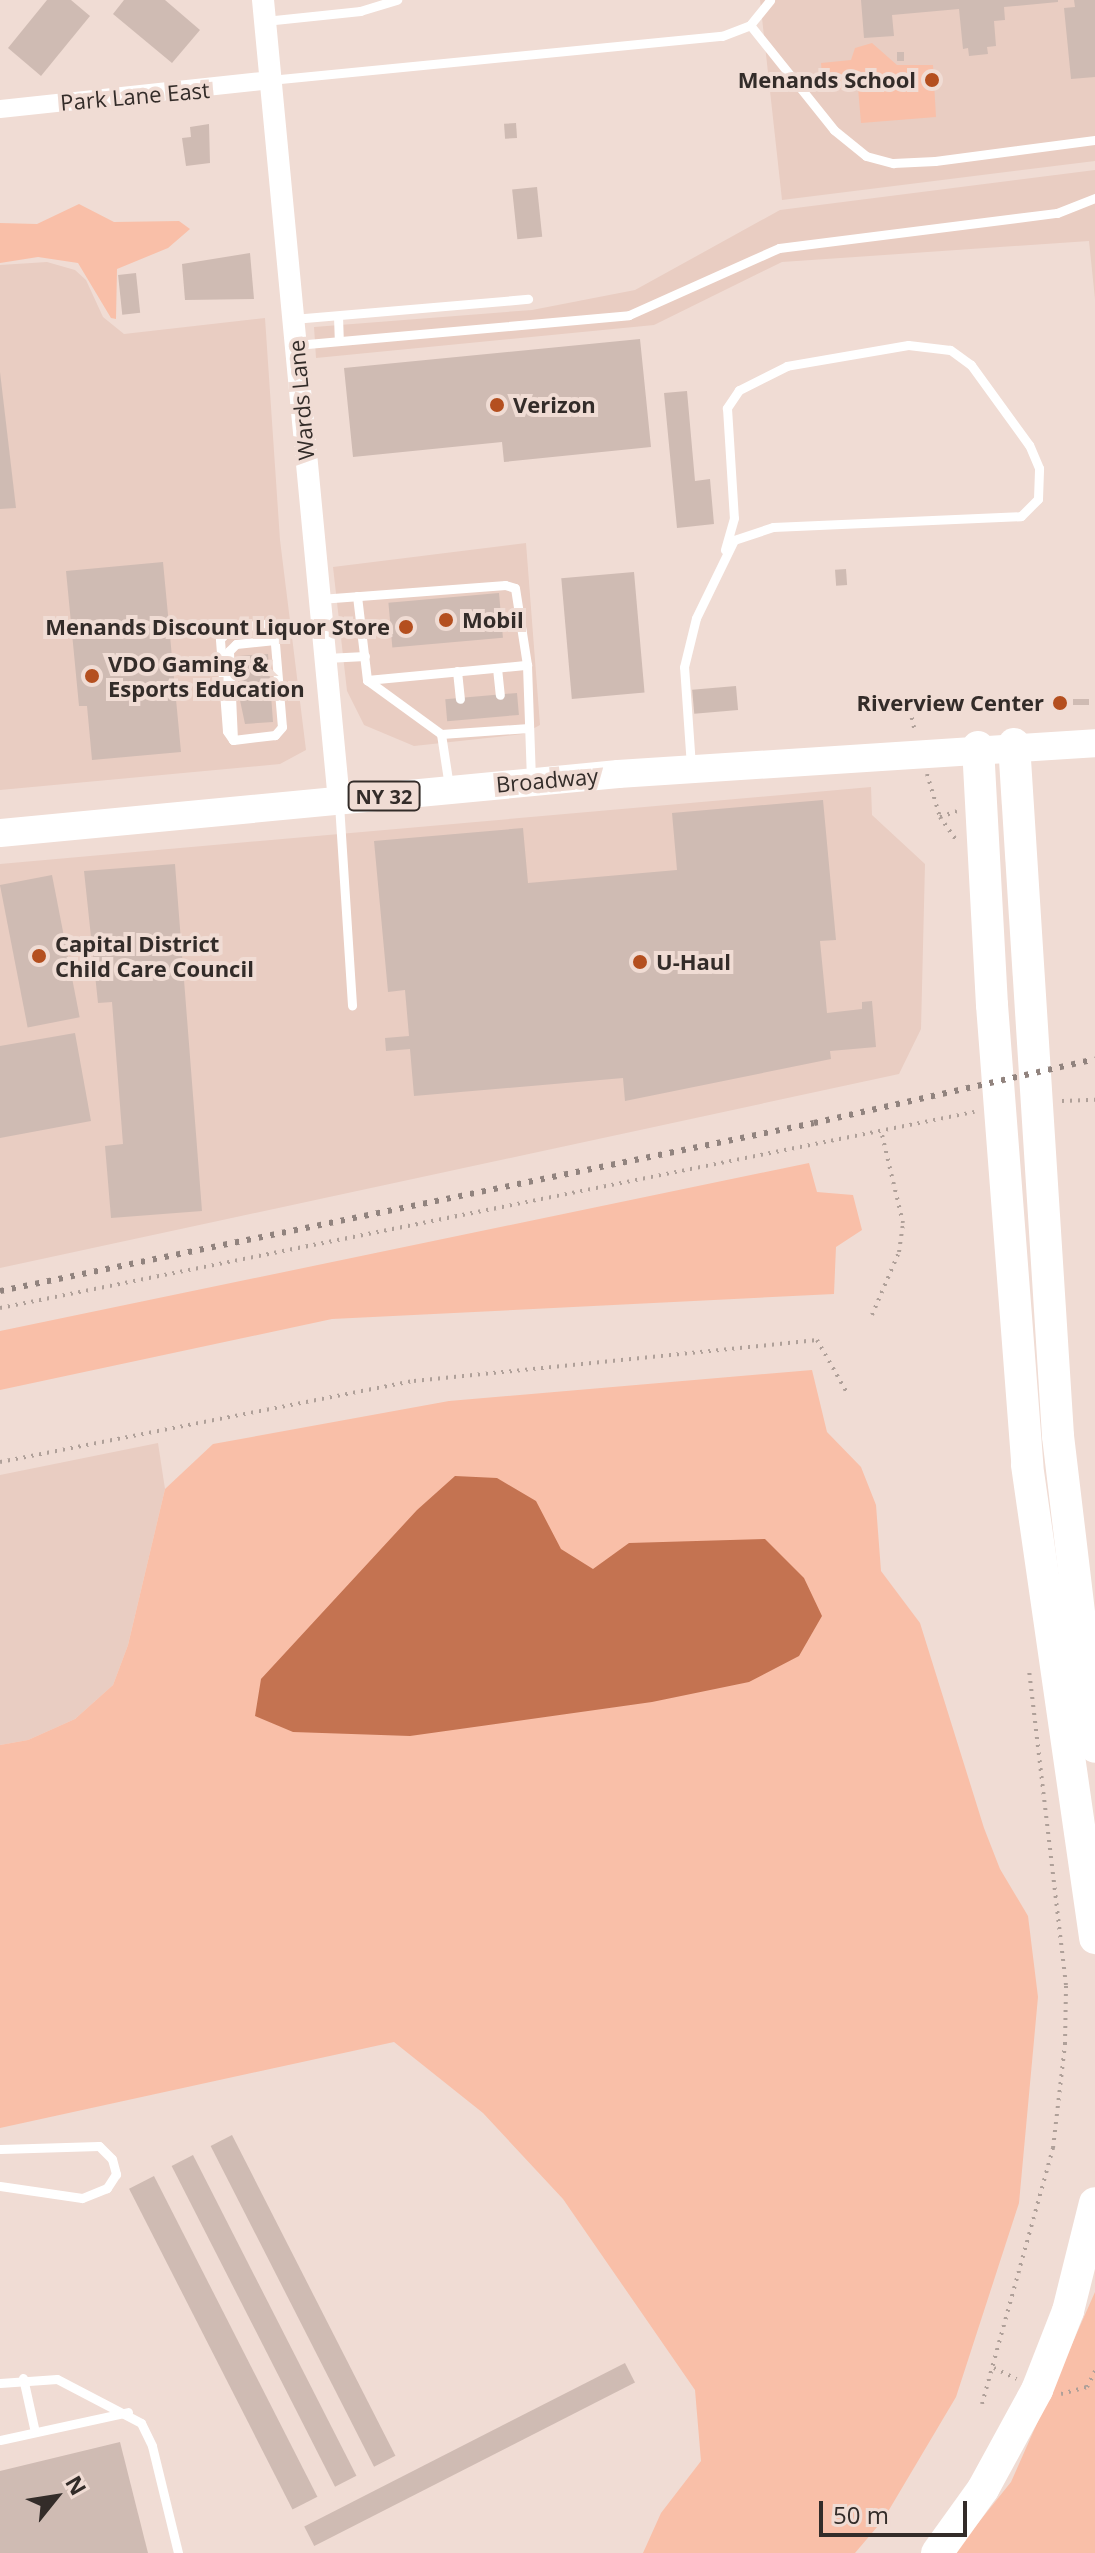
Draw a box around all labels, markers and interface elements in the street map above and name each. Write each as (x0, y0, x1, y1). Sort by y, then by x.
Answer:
place label: Menands School (738, 67, 916, 93)
marker: Menands School (923, 71, 941, 89)
street label: Park Lane East (59, 76, 211, 116)
street label: Wards Lane (283, 339, 319, 461)
place label: Verizon (513, 392, 596, 418)
marker: Verizon (488, 396, 506, 414)
place label: Mobil (462, 607, 524, 633)
marker: Mobil (437, 611, 455, 629)
place label: Menands Discount Liquor Store (45, 614, 390, 640)
marker: Menands Discount Liquor Store (397, 618, 415, 636)
place label: VDO Gaming & Esports Education (108, 650, 305, 702)
marker: VDO Gaming & Esports Education (83, 667, 101, 685)
place label: Riverview Center (856, 690, 1044, 716)
marker: Riverview Center (1051, 694, 1069, 712)
street label: Broadway (495, 762, 599, 798)
road number: NY 32 (346, 780, 422, 812)
place label: Capital District Child Care Council (55, 930, 254, 982)
marker: Capital District Child Care Council (30, 947, 48, 965)
place label: U-Haul (656, 949, 731, 975)
marker: U-Haul (631, 953, 649, 971)
north arrow (16, 2457, 96, 2537)
text: N (59, 2470, 94, 2500)
scale bar (823, 2485, 971, 2535)
text: 50 m (833, 2498, 889, 2531)

